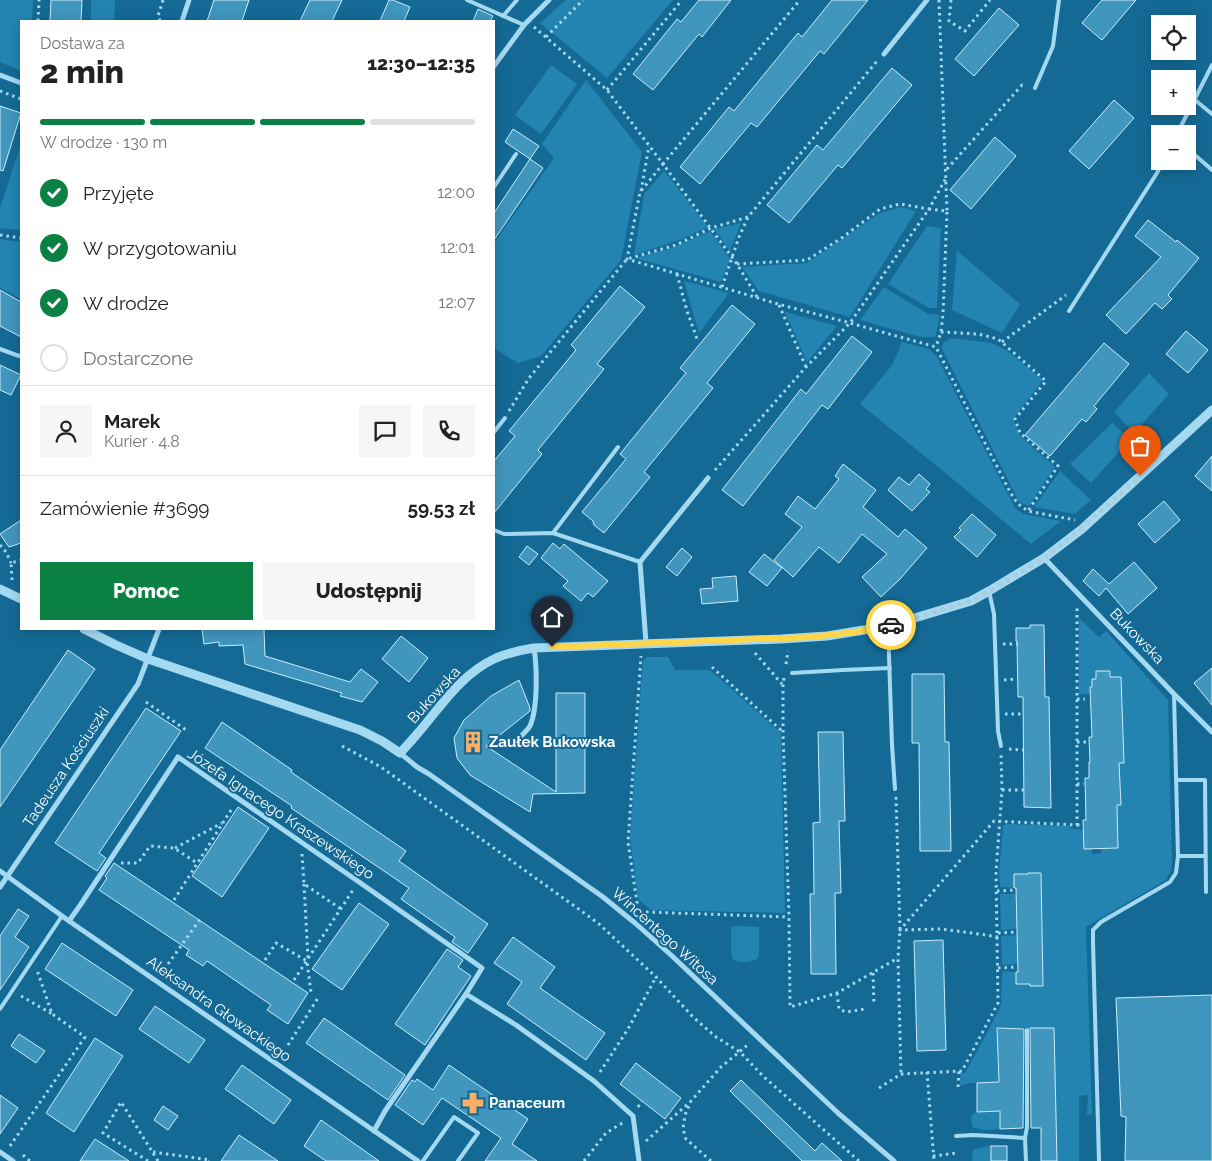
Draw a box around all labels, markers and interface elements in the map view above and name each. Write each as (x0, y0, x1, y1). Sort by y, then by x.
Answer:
map controls (1151, 15, 1196, 170)
button: locate (1151, 15, 1196, 60)
text: Dostawa za (40, 34, 125, 53)
text: 12:30–12:35 (367, 52, 475, 74)
text: 2 min (40, 53, 124, 90)
button: + (1151, 70, 1196, 115)
button: − (1151, 125, 1196, 170)
text: W drodze · 130 m (40, 133, 167, 152)
icon: check (40, 179, 68, 207)
text: Przyjęte (83, 182, 154, 204)
text: 12:00 (437, 183, 475, 202)
icon: check (40, 234, 68, 262)
text: W przygotowaniu (83, 237, 237, 259)
text: 12:01 (440, 238, 475, 257)
icon: check (40, 289, 68, 317)
text: W drodze (83, 292, 169, 314)
text: 12:07 (439, 293, 475, 312)
text: Dostarczone (83, 347, 193, 369)
button: person (40, 405, 92, 457)
button: chat (359, 405, 411, 457)
button: phone (423, 405, 475, 457)
text: Marek (104, 410, 160, 432)
pin (1119, 425, 1161, 476)
text: Kurier · 4.8 (104, 432, 180, 451)
icon: bag (1126, 432, 1154, 460)
text: Zamówienie #3699 (40, 497, 209, 519)
text: 59.53 zł (407, 497, 475, 519)
button: Pomoc (40, 562, 253, 620)
button: Udostępnij (263, 562, 475, 620)
pin (531, 596, 573, 647)
courier (866, 600, 916, 650)
icon: home (538, 603, 566, 631)
street label: Bukowska (1106, 604, 1168, 668)
icon: car (877, 611, 905, 639)
street label: Bukowska (404, 663, 464, 727)
street label: Tadeusza Kościuszki (19, 704, 113, 830)
building icon: Zaułek Bukowska (460, 729, 486, 755)
place label: Zaułek Bukowska (489, 733, 616, 751)
street label: Józefa Ignacego Kraszewskiego (184, 745, 378, 883)
street label: Wincentego Witosa (608, 884, 722, 988)
street label: Aleksandra Głowackiego (143, 952, 295, 1066)
pharmacy icon: Panaceum (460, 1090, 486, 1116)
place label: Panaceum (489, 1094, 565, 1112)

